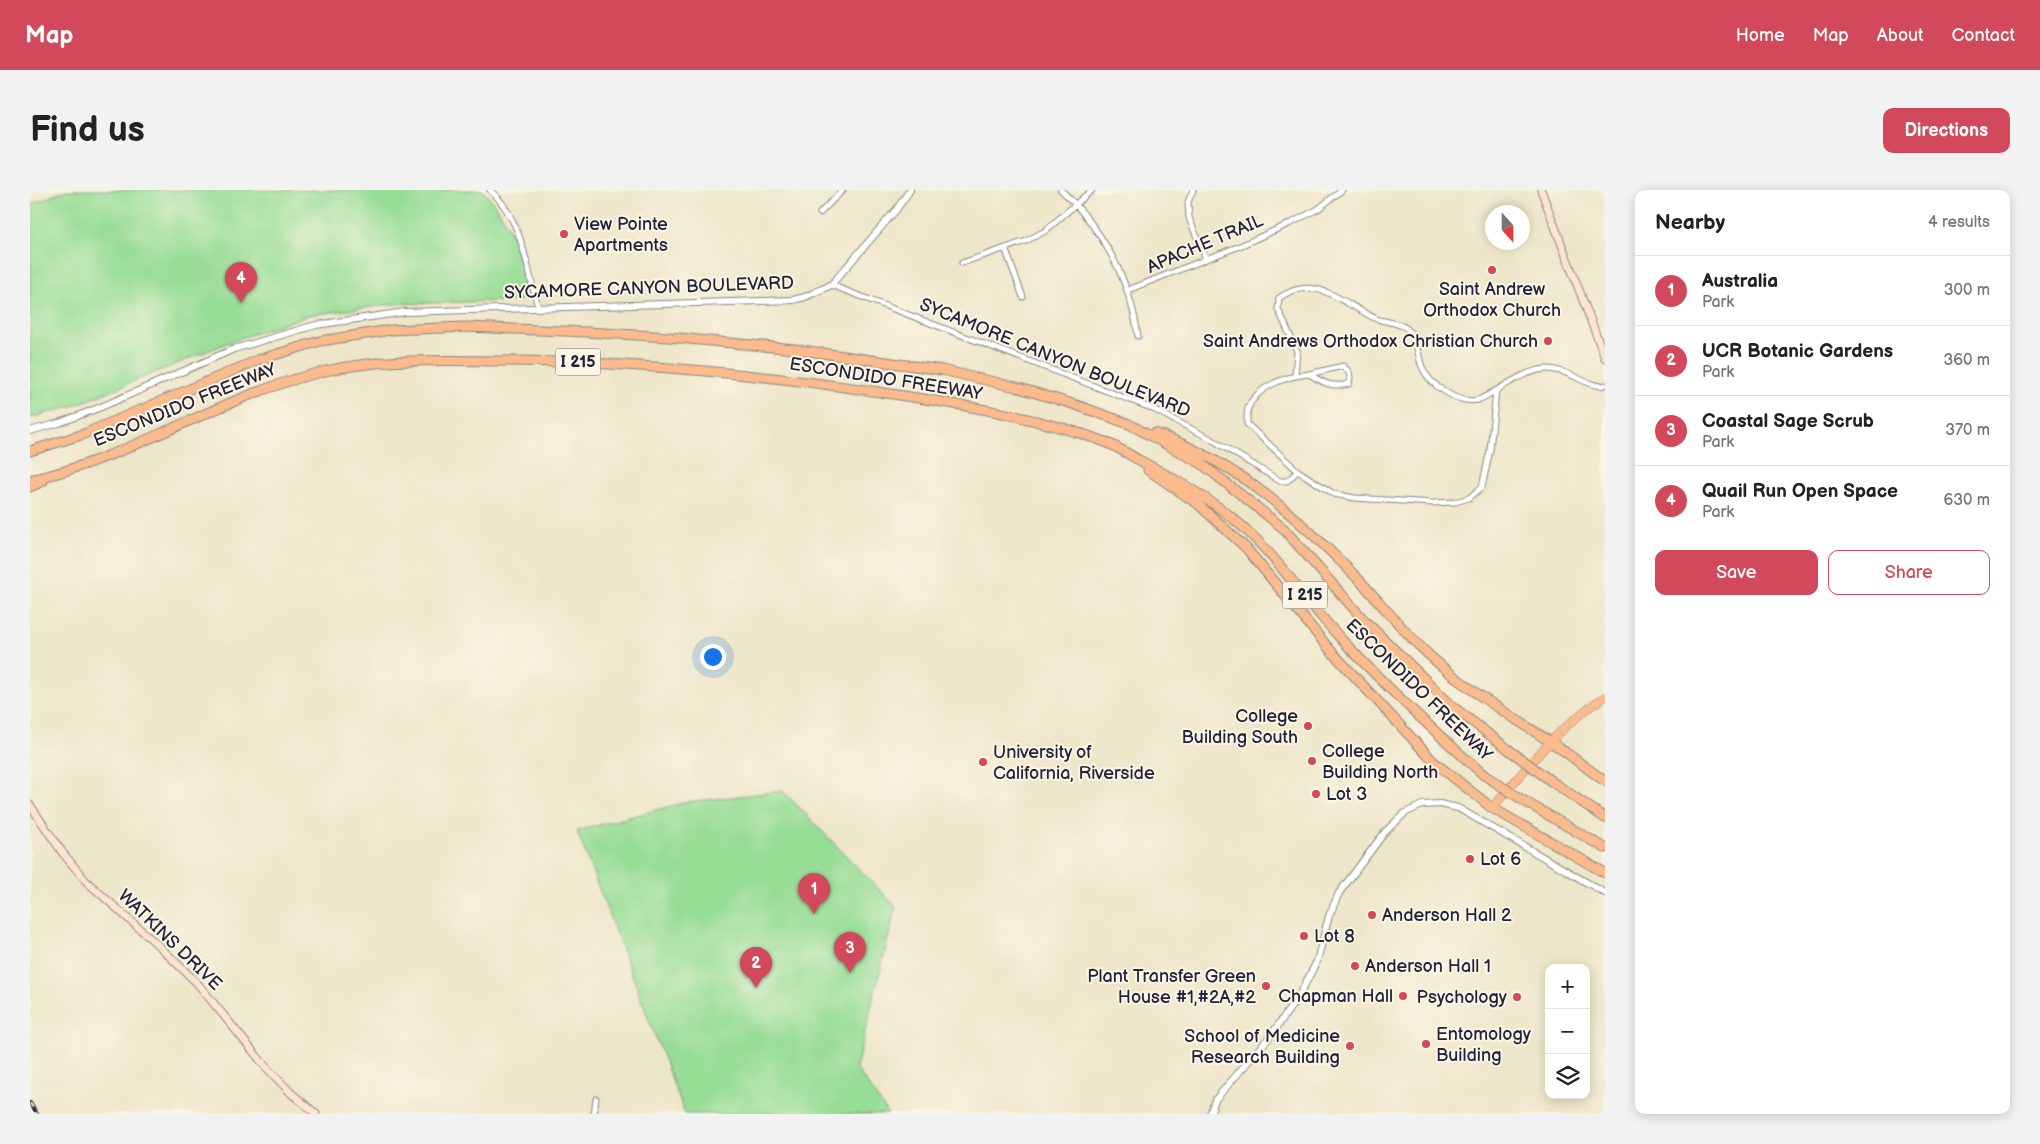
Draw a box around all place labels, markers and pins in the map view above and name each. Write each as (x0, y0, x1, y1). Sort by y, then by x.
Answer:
place label: View Pointe Apartments (574, 214, 668, 256)
marker: View Pointe Apartments (558, 228, 570, 240)
pin: 4 (225, 262, 257, 303)
marker: Saint Andrew Orthodox Church (1486, 264, 1498, 276)
place label: Saint Andrew Orthodox Church (1423, 279, 1561, 321)
place label: Saint Andrews Orthodox Christian Church (1203, 331, 1538, 352)
marker: Saint Andrews Orthodox Christian Church (1542, 335, 1554, 347)
place label: College Building South (1182, 706, 1298, 748)
marker: College Building South (1302, 720, 1314, 732)
place label: College Building North (1322, 741, 1438, 783)
place label: University of California, Riverside (993, 742, 1155, 784)
marker: College Building North (1306, 755, 1318, 767)
marker: University of California, Riverside (977, 756, 989, 768)
place label: Lot 3 (1326, 784, 1367, 805)
marker: Lot 3 (1310, 788, 1322, 800)
place label: Lot 6 (1480, 849, 1521, 870)
marker: Lot 6 (1464, 853, 1476, 865)
pin: 1 (798, 873, 830, 914)
place label: Anderson Hall 2 (1382, 905, 1512, 926)
marker: Anderson Hall 2 (1366, 909, 1378, 921)
place label: Lot 8 (1314, 926, 1355, 947)
marker: Lot 8 (1298, 930, 1310, 942)
pin: 3 (834, 932, 866, 973)
pin: 2 (740, 947, 772, 988)
place label: Anderson Hall 1 (1365, 956, 1491, 977)
marker: Anderson Hall 1 (1349, 960, 1361, 972)
place label: Plant Transfer Green House #1,#2A,#2 (1087, 966, 1256, 1008)
marker: Plant Transfer Green House #1,#2A,#2 (1260, 980, 1272, 992)
place label: Chapman Hall (1278, 986, 1393, 1007)
place label: Psychology (1417, 987, 1508, 1008)
marker: Chapman Hall (1397, 990, 1409, 1002)
marker: Psychology (1511, 991, 1523, 1003)
place label: Entomology Building (1436, 1024, 1532, 1066)
place label: School of Medicine Research Building (1184, 1026, 1340, 1068)
marker: Entomology Building (1420, 1038, 1432, 1050)
marker: School of Medicine Research Building (1344, 1040, 1356, 1052)

